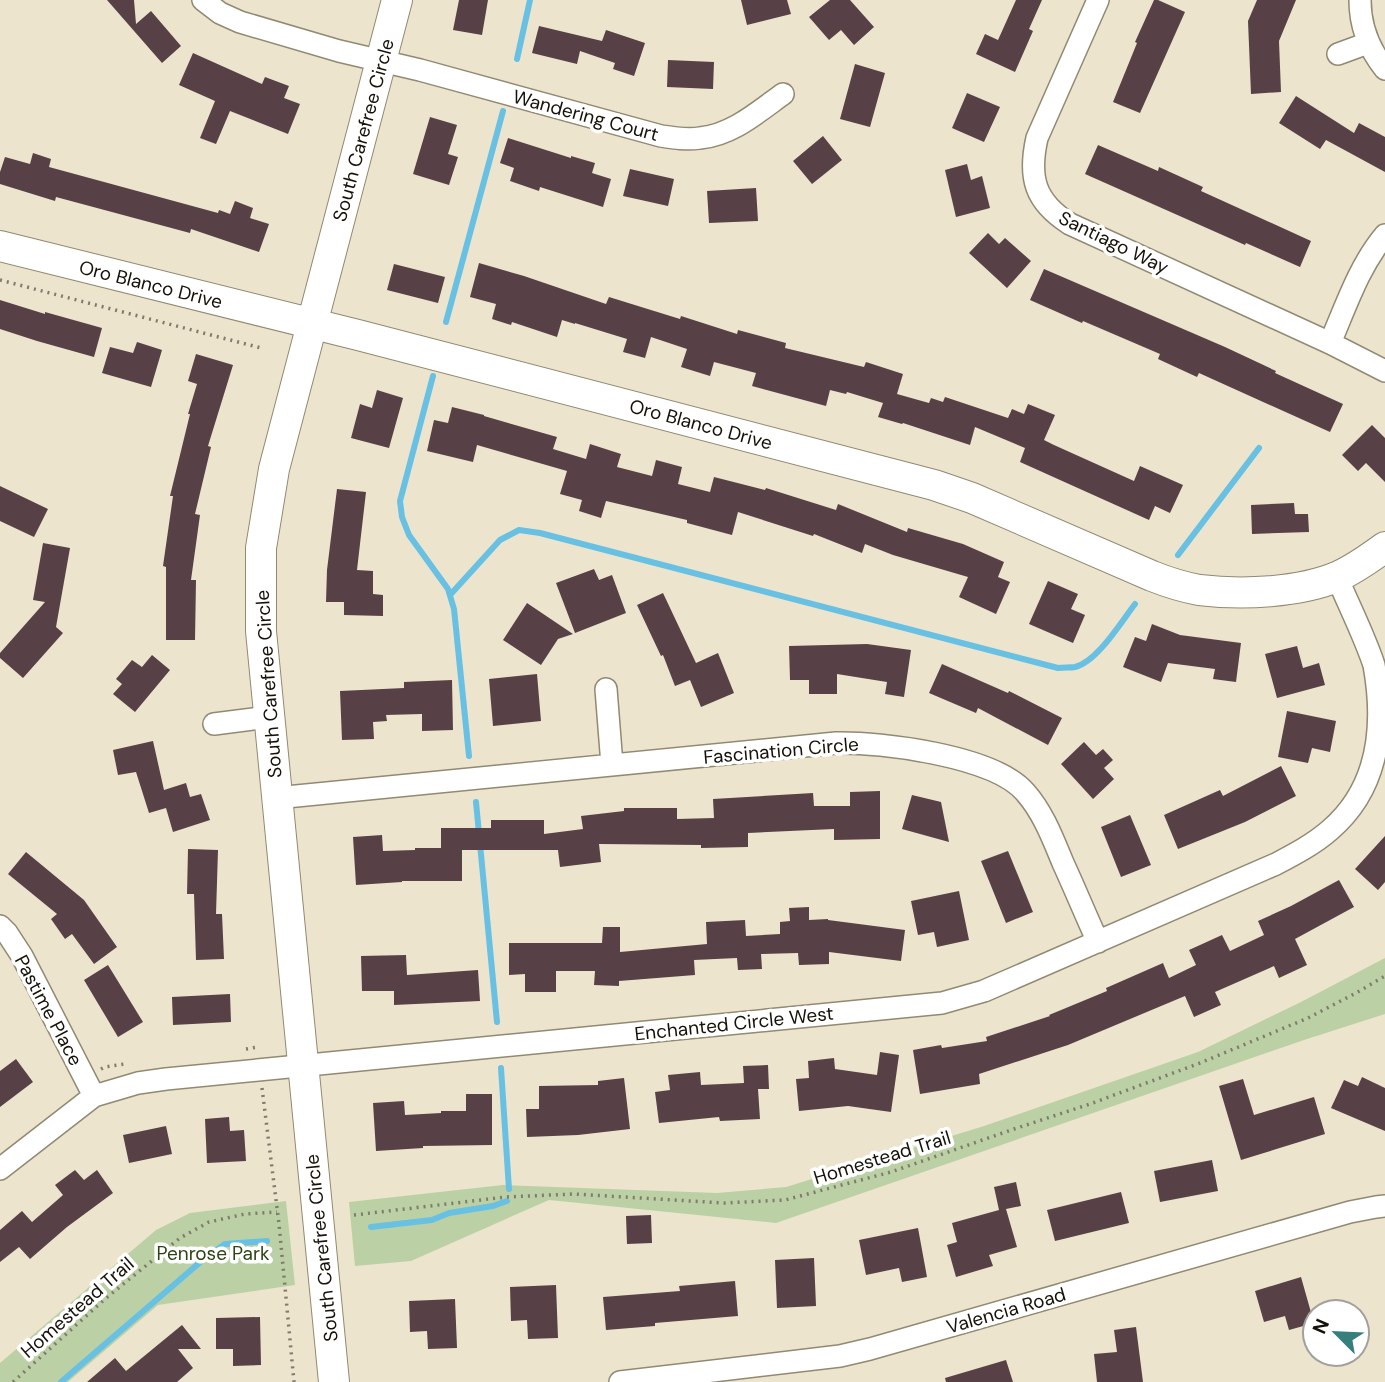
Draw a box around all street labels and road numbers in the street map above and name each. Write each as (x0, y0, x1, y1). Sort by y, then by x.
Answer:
street label: South Carefree Circle (327, 36, 400, 224)
street label: Wandering Court (510, 84, 661, 147)
street label: Santiago Way (1055, 205, 1173, 280)
street label: Oro Blanco Drive (77, 255, 225, 314)
street label: Oro Blanco Drive (627, 393, 775, 456)
street label: South Carefree Circle (249, 589, 288, 779)
street label: Fascination Circle (702, 731, 860, 770)
street label: Pastime Place (9, 950, 88, 1070)
street label: Enchanted Circle West (633, 1001, 835, 1046)
street label: Homestead Trail (811, 1125, 954, 1190)
street label: South Carefree Circle (299, 1153, 344, 1343)
street label: Homestead Trail (16, 1251, 139, 1363)
street label: Valencia Road (944, 1282, 1069, 1339)

